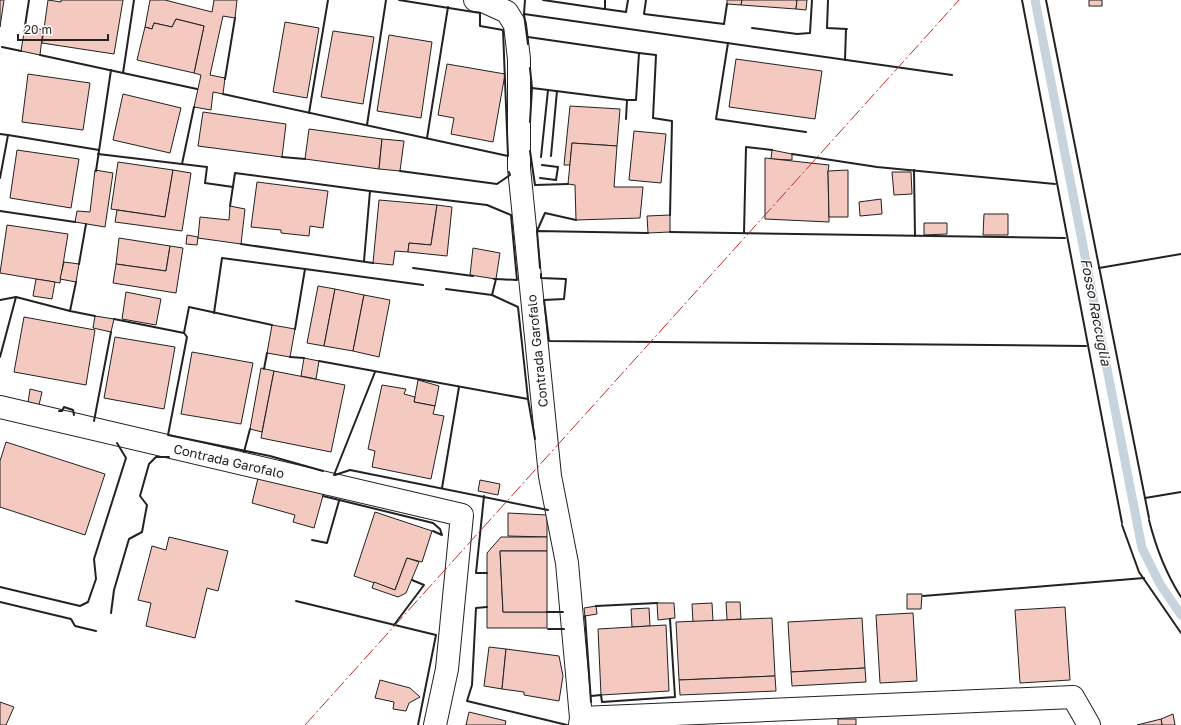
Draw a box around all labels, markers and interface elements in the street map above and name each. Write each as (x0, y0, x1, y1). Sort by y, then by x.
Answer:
scale bar (18, 16, 108, 42)
text: 20 m (24, 22, 52, 37)
water label: Fosso Raccuglia (1078, 257, 1115, 368)
street label: Contrada Garofalo (523, 294, 551, 408)
street label: Contrada Garofalo (172, 440, 286, 482)

